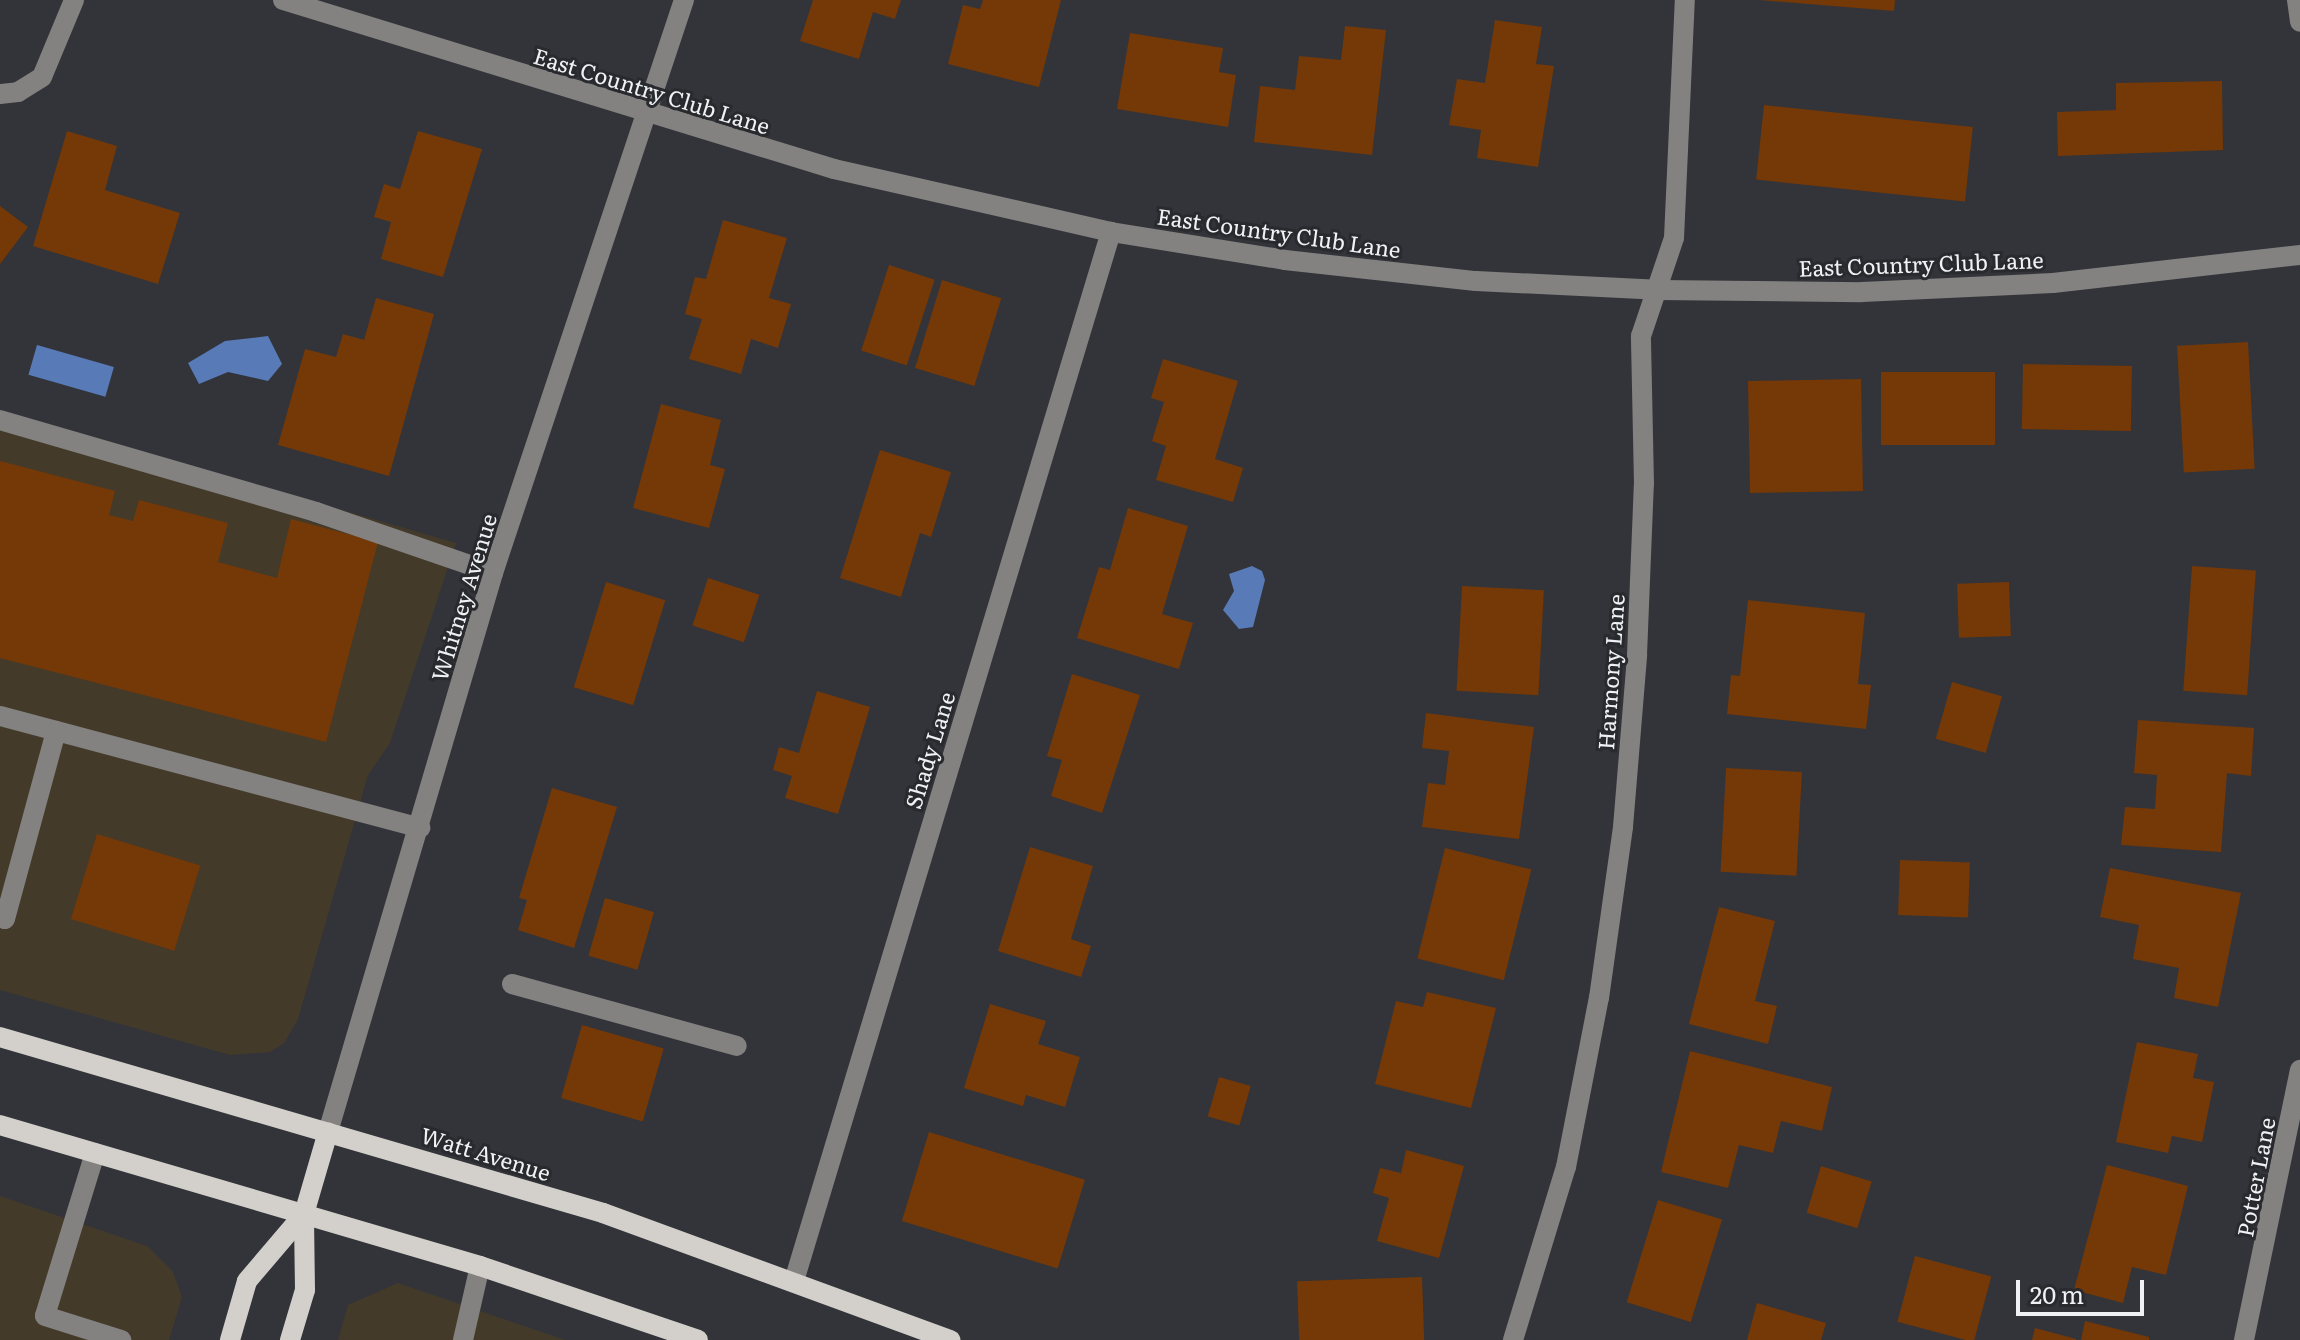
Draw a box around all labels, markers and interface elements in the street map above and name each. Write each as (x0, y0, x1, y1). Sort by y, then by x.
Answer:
street label: East Country Club Lane (531, 41, 773, 139)
street label: East Country Club Lane (1156, 202, 1402, 262)
street label: East Country Club Lane (1798, 246, 2044, 280)
street label: Whitney Avenue (425, 510, 501, 684)
street label: Harmony Lane (1591, 593, 1629, 751)
street label: Shady Lane (899, 688, 959, 812)
street label: Potter Lane (2231, 1115, 2279, 1239)
street label: Watt Avenue (418, 1121, 554, 1185)
scale bar (2020, 1264, 2148, 1314)
text: 20 m (2030, 1276, 2084, 1311)

